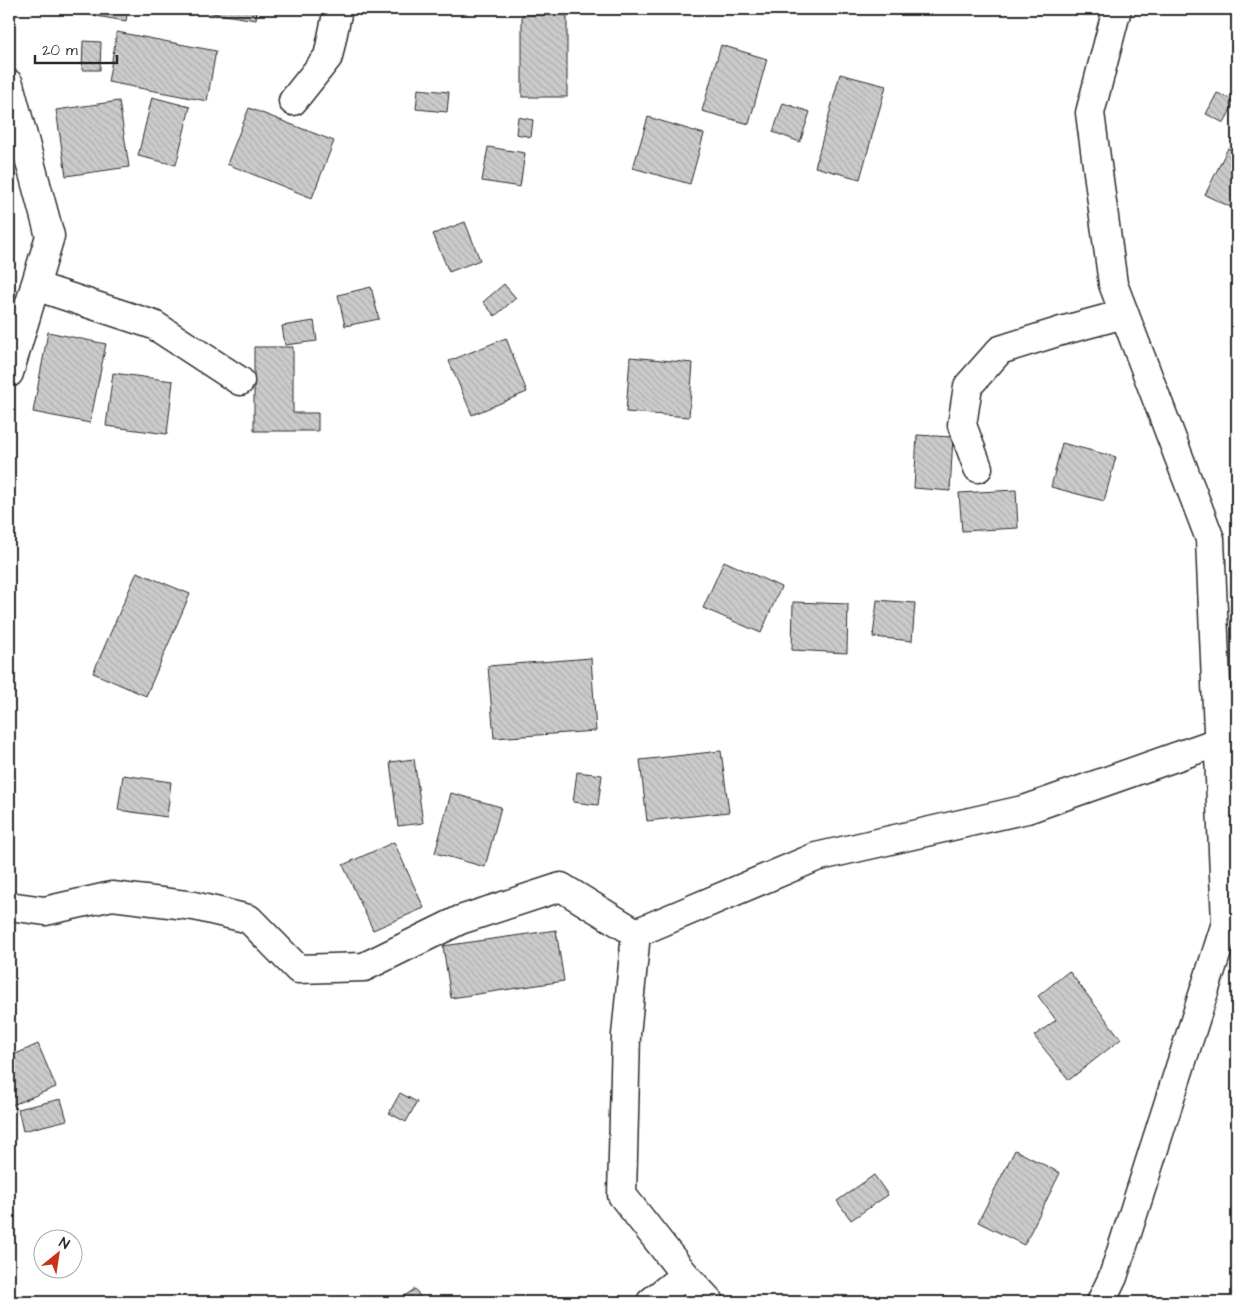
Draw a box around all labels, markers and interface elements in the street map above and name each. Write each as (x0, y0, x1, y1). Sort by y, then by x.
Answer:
scale bar (35, 32, 118, 64)
text: 20 m (42, 40, 78, 61)
north arrow (32, 1228, 82, 1278)
text: N (55, 1233, 73, 1255)

